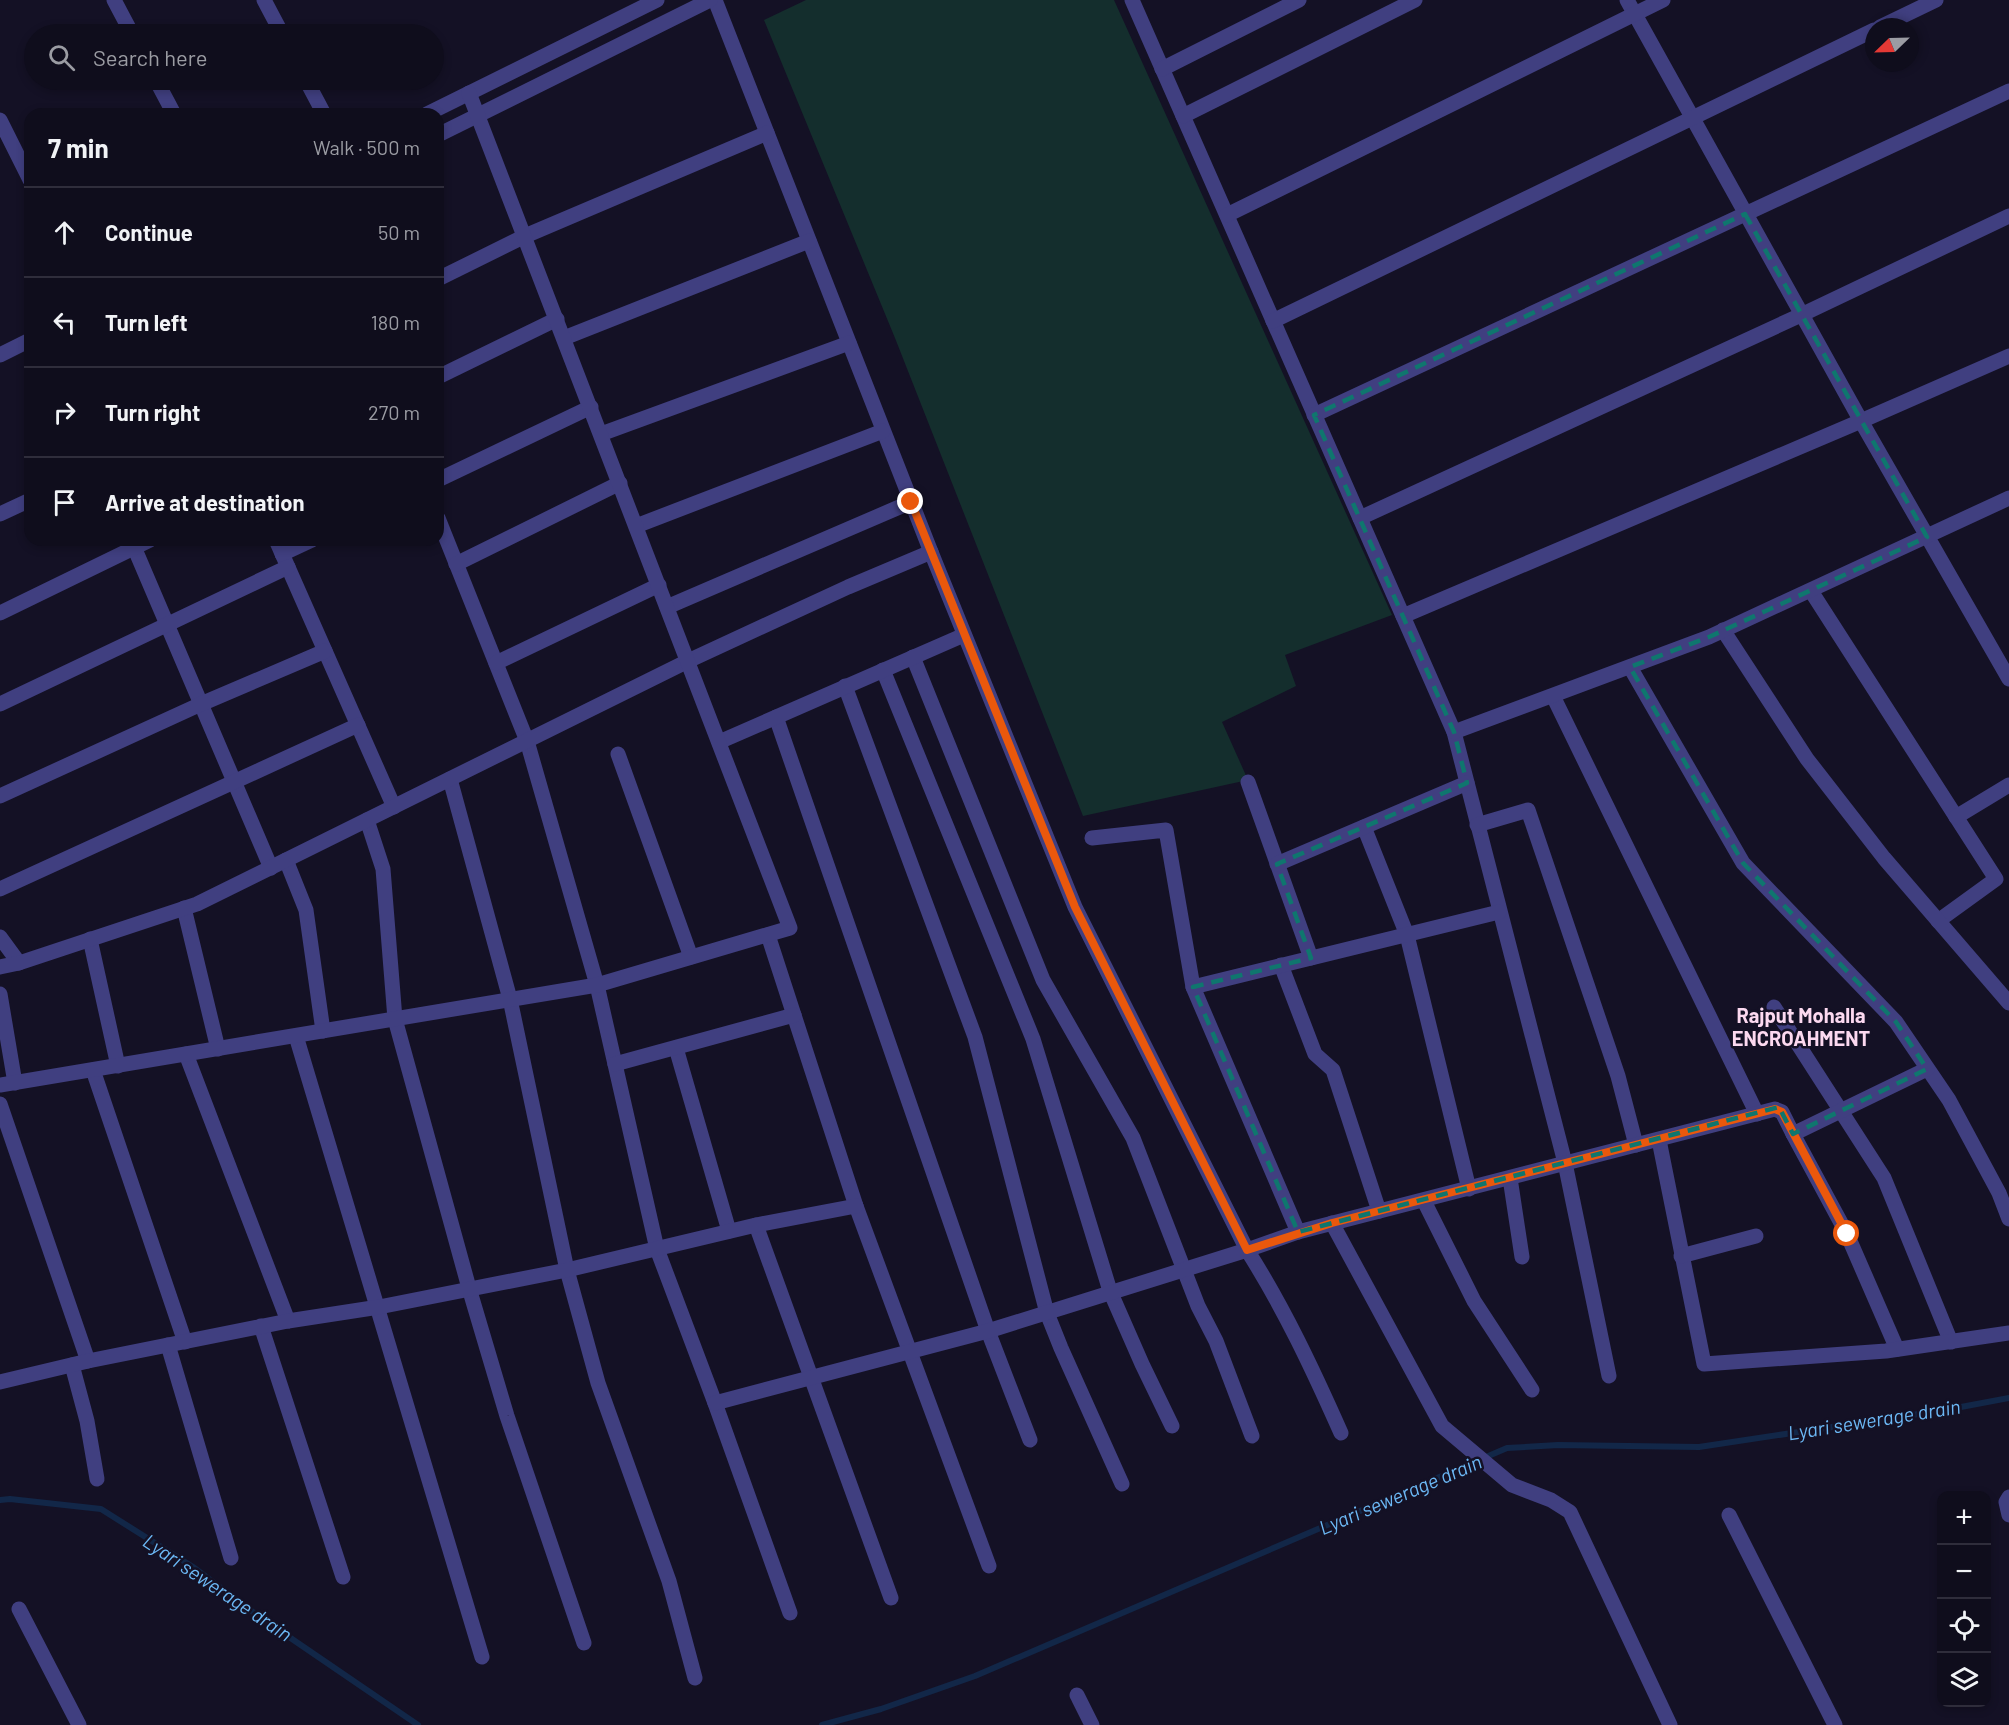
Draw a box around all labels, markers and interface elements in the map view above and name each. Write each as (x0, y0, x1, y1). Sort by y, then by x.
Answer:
north arrow (1865, 18, 1919, 72)
search box (24, 24, 444, 90)
icon: search (45, 41, 78, 74)
text: Search here (93, 44, 207, 70)
text: 7 min (48, 132, 109, 163)
text: Walk · 500 m (313, 135, 420, 159)
icon: ahead (48, 216, 81, 249)
text: Continue (105, 219, 193, 245)
text: 50 m (378, 220, 420, 244)
icon: left (48, 306, 81, 339)
text: Turn left (105, 309, 188, 335)
text: 180 m (371, 310, 420, 334)
icon: right (48, 396, 81, 429)
text: Turn right (105, 399, 200, 425)
text: 270 m (368, 400, 420, 424)
icon: arrive (48, 486, 81, 519)
route end (897, 488, 923, 514)
text: Arrive at destination (105, 489, 304, 515)
district label: Rajput Mohalla ENCROAHMENT (1732, 1003, 1871, 1050)
route start (1833, 1220, 1859, 1246)
water label: Lyari sewerage drain (1786, 1393, 1962, 1445)
water label: Lyari sewerage drain (1315, 1449, 1485, 1539)
map controls (1937, 1491, 1991, 1707)
button: + (1937, 1491, 1991, 1545)
water label: Lyari sewerage drain (139, 1528, 297, 1646)
button: − (1937, 1545, 1991, 1599)
button: locate (1937, 1599, 1991, 1653)
button: layers (1937, 1653, 1991, 1707)

